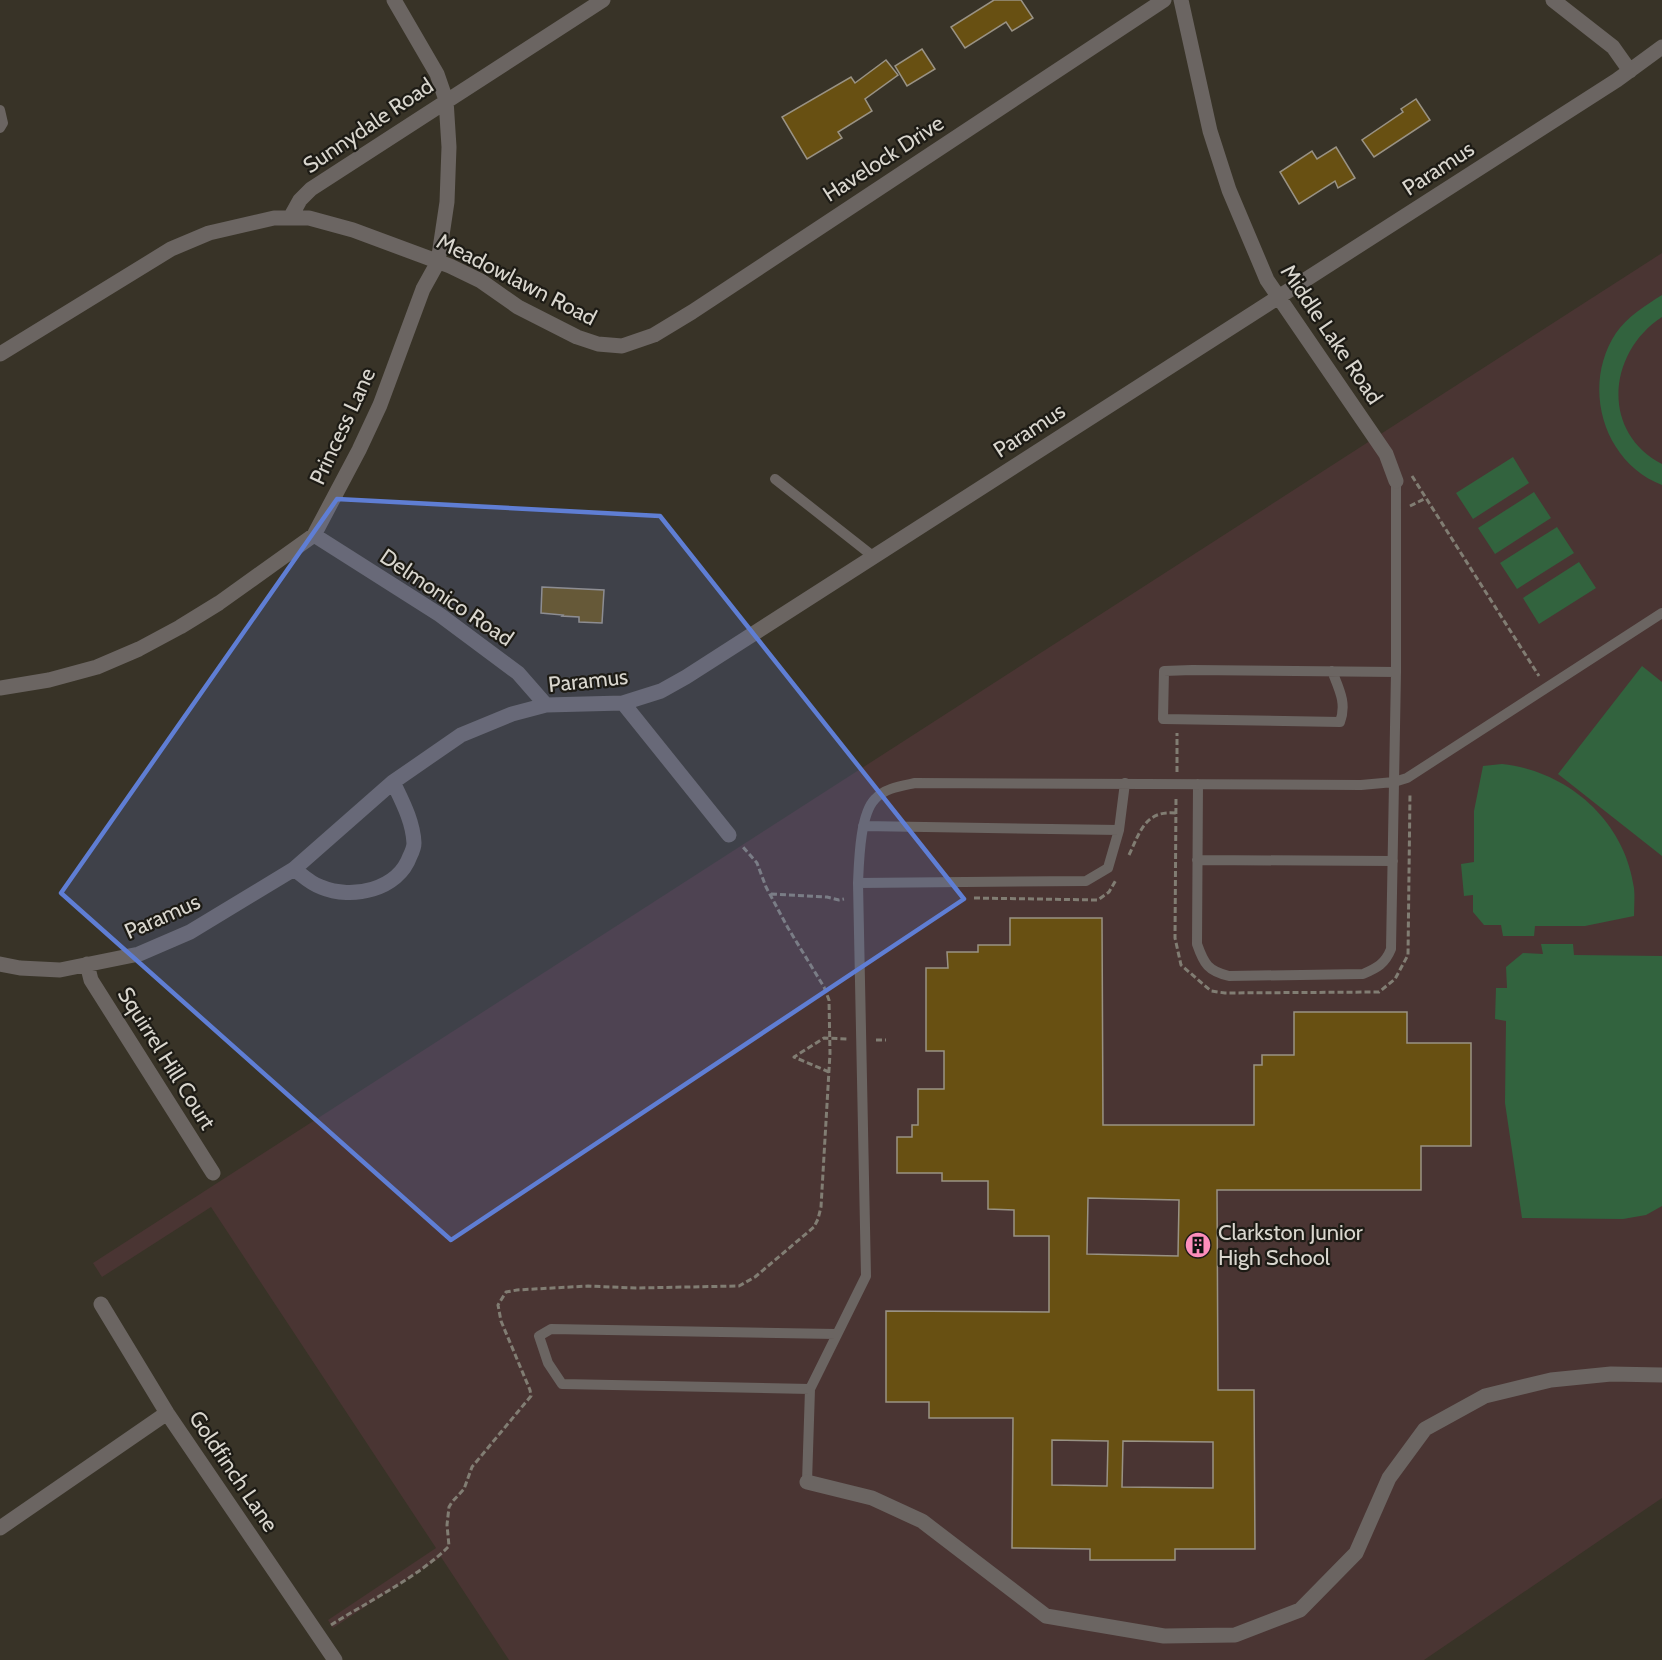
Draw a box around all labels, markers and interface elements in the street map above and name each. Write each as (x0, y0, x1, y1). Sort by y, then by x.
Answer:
street label: Sunnydale Road (298, 72, 439, 179)
street label: Havelock Drive (818, 109, 949, 208)
street label: Paramus (1397, 135, 1479, 202)
street label: Meadowlawn Road (432, 227, 601, 331)
street label: Middle Lake Road (1275, 259, 1388, 409)
street label: Princess Lane (304, 364, 381, 489)
street label: Paramus (988, 397, 1070, 464)
street label: Delmonico Road (375, 543, 519, 652)
street label: Paramus (547, 663, 629, 698)
street label: Paramus (120, 888, 204, 945)
street label: Squirrel Hill Court (112, 982, 221, 1135)
place label: Clarkston Junior High School (1218, 1219, 1363, 1271)
building icon: Clarkston Junior High School (1183, 1230, 1213, 1260)
street label: Goldfinch Lane (183, 1406, 284, 1537)

